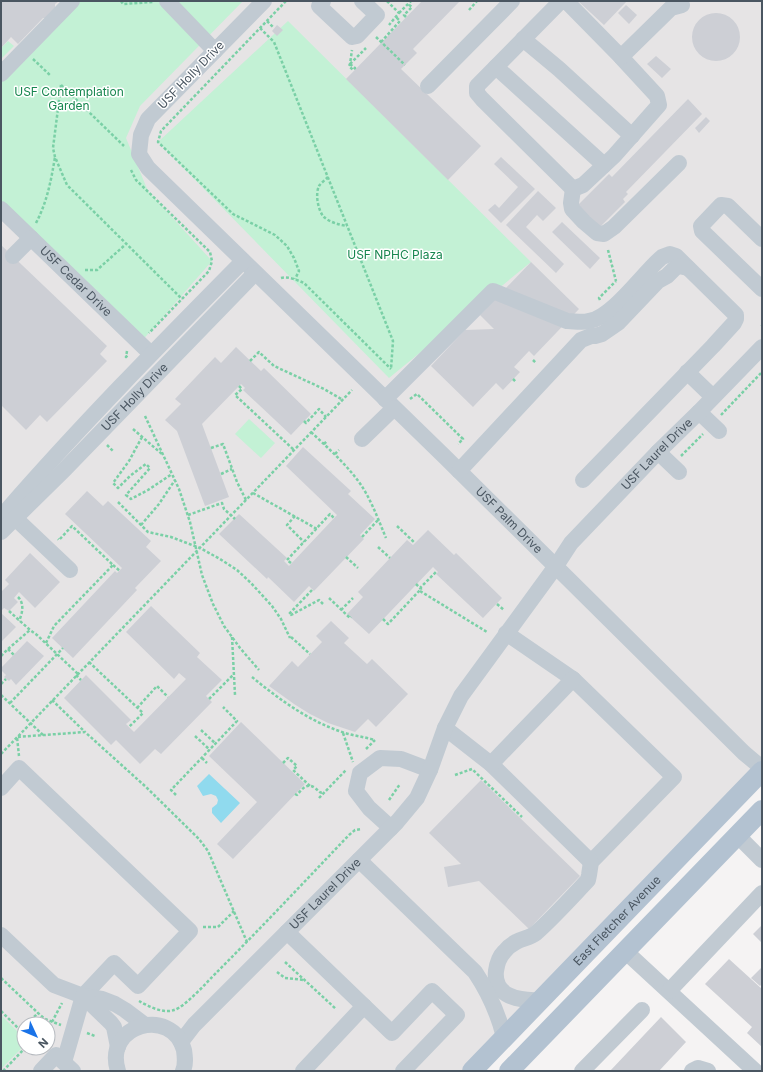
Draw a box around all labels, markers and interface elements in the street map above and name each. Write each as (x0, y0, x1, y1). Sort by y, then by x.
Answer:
street label: USF Holly Drive (154, 37, 227, 112)
park label: USF Contemplation Garden (14, 84, 124, 113)
street label: USF Cedar Drive (37, 243, 115, 319)
park label: USF NPHC Plaza (347, 247, 443, 262)
street label: USF Holly Drive (98, 360, 171, 434)
street label: USF Laurel Drive (618, 415, 695, 493)
street label: USF Palm Drive (473, 484, 546, 556)
street label: USF Laurel Drive (286, 854, 364, 932)
street label: East Fletcher Avenue (570, 872, 664, 969)
north arrow (16, 1016, 56, 1056)
text: N (35, 1035, 51, 1051)

